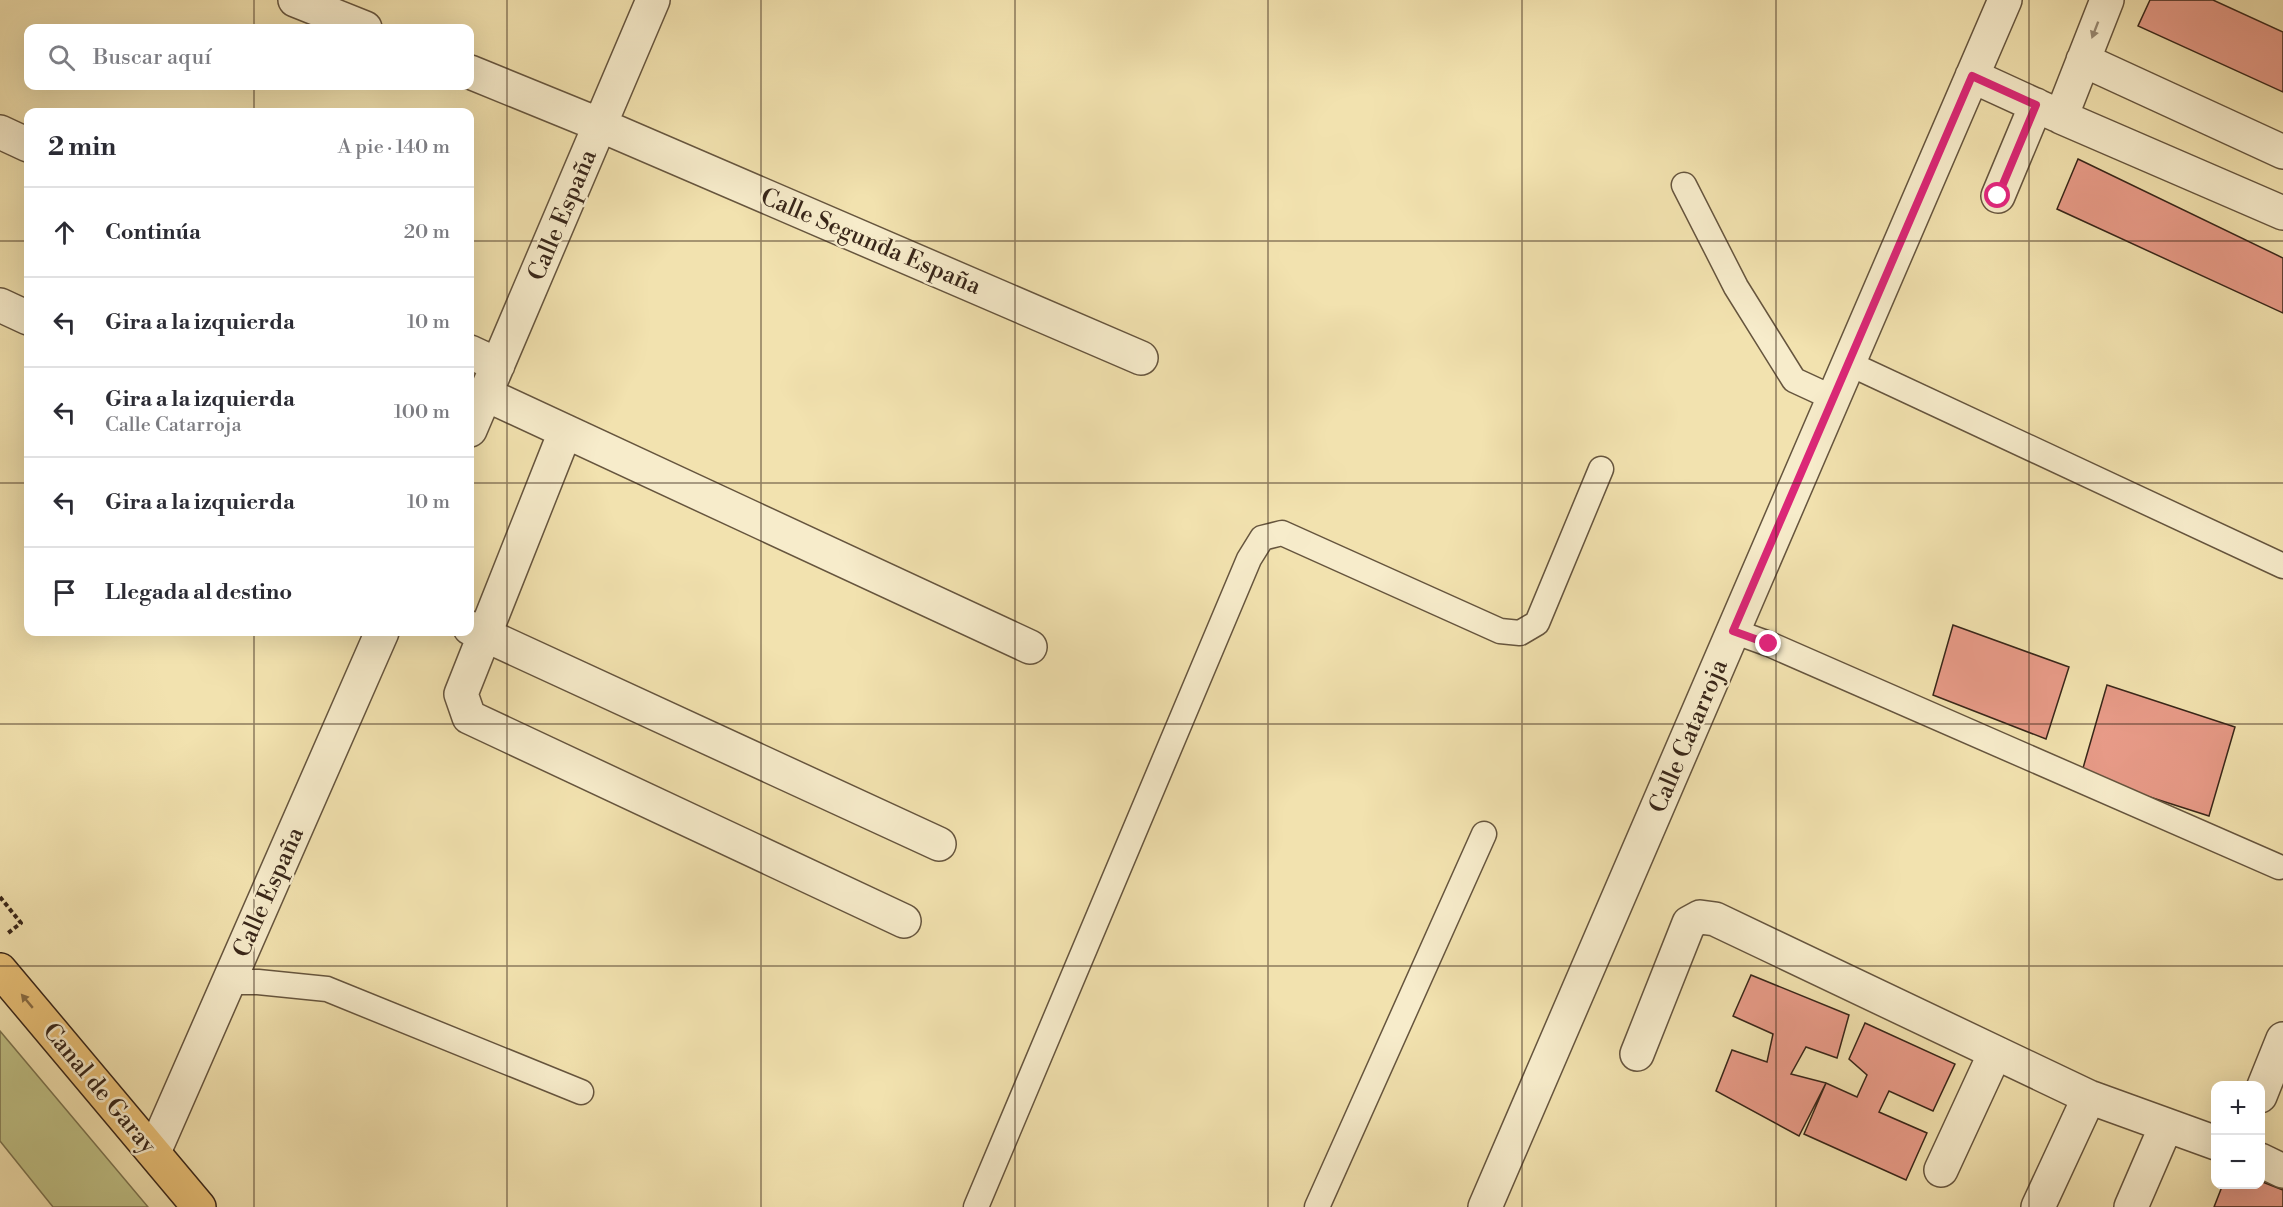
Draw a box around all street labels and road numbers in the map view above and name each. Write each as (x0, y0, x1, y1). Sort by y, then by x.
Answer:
street label: Calle España (522, 145, 604, 285)
street label: Calle Segunda España (756, 182, 986, 302)
street label: Calle Catarroja (1643, 654, 1735, 818)
street label: Calle España (227, 822, 311, 962)
street label: Canal de Garay (36, 1017, 163, 1160)

